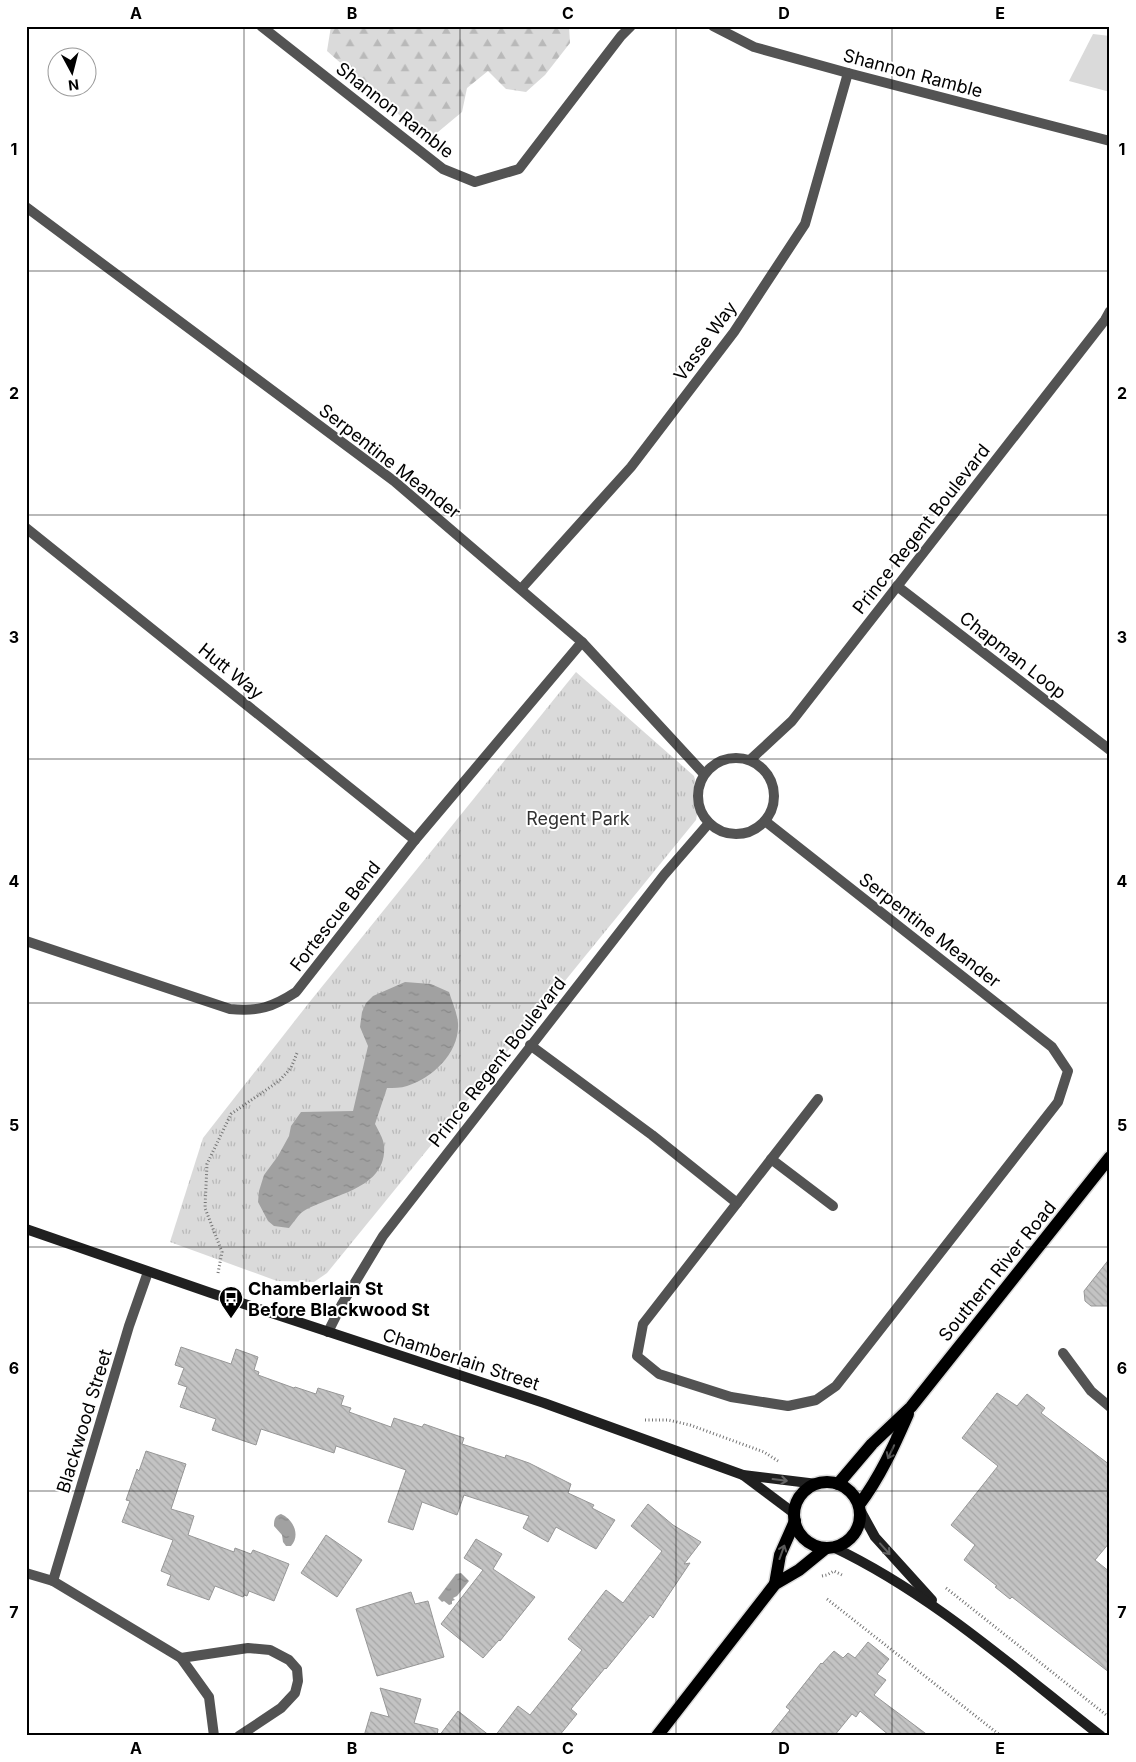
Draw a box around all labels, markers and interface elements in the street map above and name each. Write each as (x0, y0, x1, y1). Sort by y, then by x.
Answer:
text: A (130, 3, 142, 23)
text: B (347, 3, 357, 23)
text: C (562, 3, 574, 23)
text: D (778, 3, 790, 23)
text: E (995, 3, 1005, 23)
street label: Shannon Ramble (841, 44, 985, 102)
north arrow (48, 48, 98, 98)
street label: Shannon Ramble (332, 58, 458, 162)
text: N (67, 76, 80, 94)
text: 1 (11, 139, 17, 159)
text: 1 (1119, 139, 1125, 159)
street label: Vasse Way (669, 297, 741, 385)
text: 2 (9, 383, 19, 403)
text: 2 (1117, 383, 1127, 403)
street label: Serpentine Meander (315, 399, 465, 523)
street label: Prince Regent Boulevard (848, 440, 994, 618)
street label: Chapman Loop (956, 607, 1070, 703)
text: 3 (9, 627, 19, 647)
text: 3 (1117, 627, 1127, 647)
street label: Hutt Way (194, 639, 268, 703)
park label: Regent Park (526, 808, 630, 829)
street label: Fortescue Bend (286, 857, 384, 975)
street label: Serpentine Meander (855, 868, 1005, 992)
text: 4 (9, 871, 20, 891)
text: 4 (1117, 871, 1128, 891)
street label: Prince Regent Boulevard (424, 973, 570, 1151)
text: 5 (9, 1115, 19, 1135)
text: 5 (1117, 1115, 1127, 1135)
street label: Southern River Road (934, 1197, 1060, 1345)
place label: Chamberlain St Before Blackwood St (248, 1278, 430, 1320)
bus stop icon: Chamberlain St Before Blackwood St (218, 1285, 244, 1319)
street label: Chamberlain Street (380, 1324, 542, 1394)
street label: Blackwood Street (52, 1346, 116, 1495)
text: 6 (9, 1358, 19, 1378)
text: 6 (1117, 1358, 1127, 1378)
one-way arrow (886, 1444, 896, 1459)
one-way arrow (771, 1475, 787, 1485)
one-way arrow (879, 1542, 891, 1555)
one-way arrow (778, 1544, 788, 1560)
text: 7 (9, 1602, 19, 1622)
text: 7 (1117, 1602, 1127, 1622)
text: A (130, 1738, 142, 1758)
text: B (347, 1738, 357, 1758)
text: C (562, 1738, 574, 1758)
text: D (778, 1738, 790, 1758)
text: E (995, 1738, 1005, 1758)

